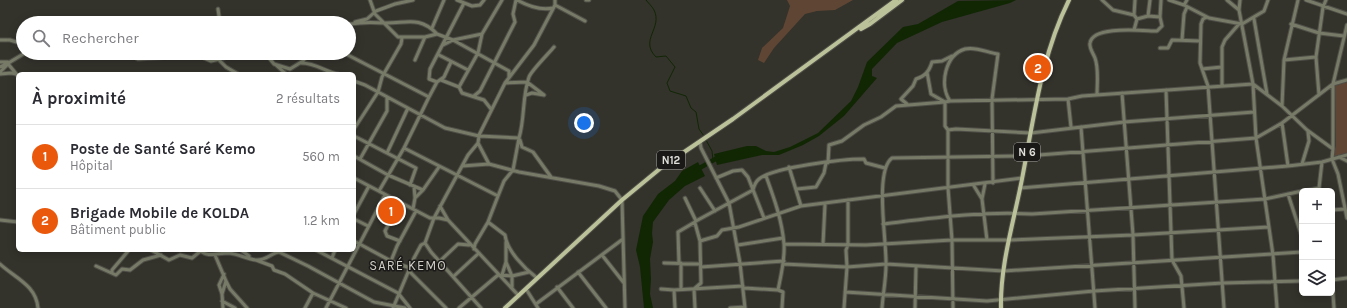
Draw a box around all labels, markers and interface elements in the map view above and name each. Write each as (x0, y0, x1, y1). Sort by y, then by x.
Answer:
search box (16, 16, 356, 60)
icon: search (30, 27, 52, 49)
text: Rechercher (62, 29, 139, 47)
pin: 2 (1025, 53, 1051, 83)
text: À proximité (32, 88, 126, 108)
text: 2 résultats (276, 91, 340, 106)
your location (574, 113, 594, 133)
text: Poste de Santé Saré Kemo (70, 140, 256, 158)
road number: N 6 (1014, 143, 1040, 161)
text: 1 (43, 149, 47, 164)
text: 560 m (302, 149, 340, 164)
road number: N12 (657, 151, 685, 169)
text: Hôpital (70, 158, 113, 173)
map controls (1299, 188, 1335, 296)
button: + (1299, 188, 1335, 224)
pin: 1 (378, 196, 404, 226)
text: Brigade Mobile de KOLDA (70, 204, 249, 222)
text: 2 (41, 213, 49, 228)
text: 1.2 km (303, 213, 340, 228)
text: Bâtiment public (70, 222, 166, 237)
button: − (1299, 224, 1335, 260)
district label: SARÉ KEMO (369, 256, 447, 273)
button: layers (1299, 260, 1335, 296)

